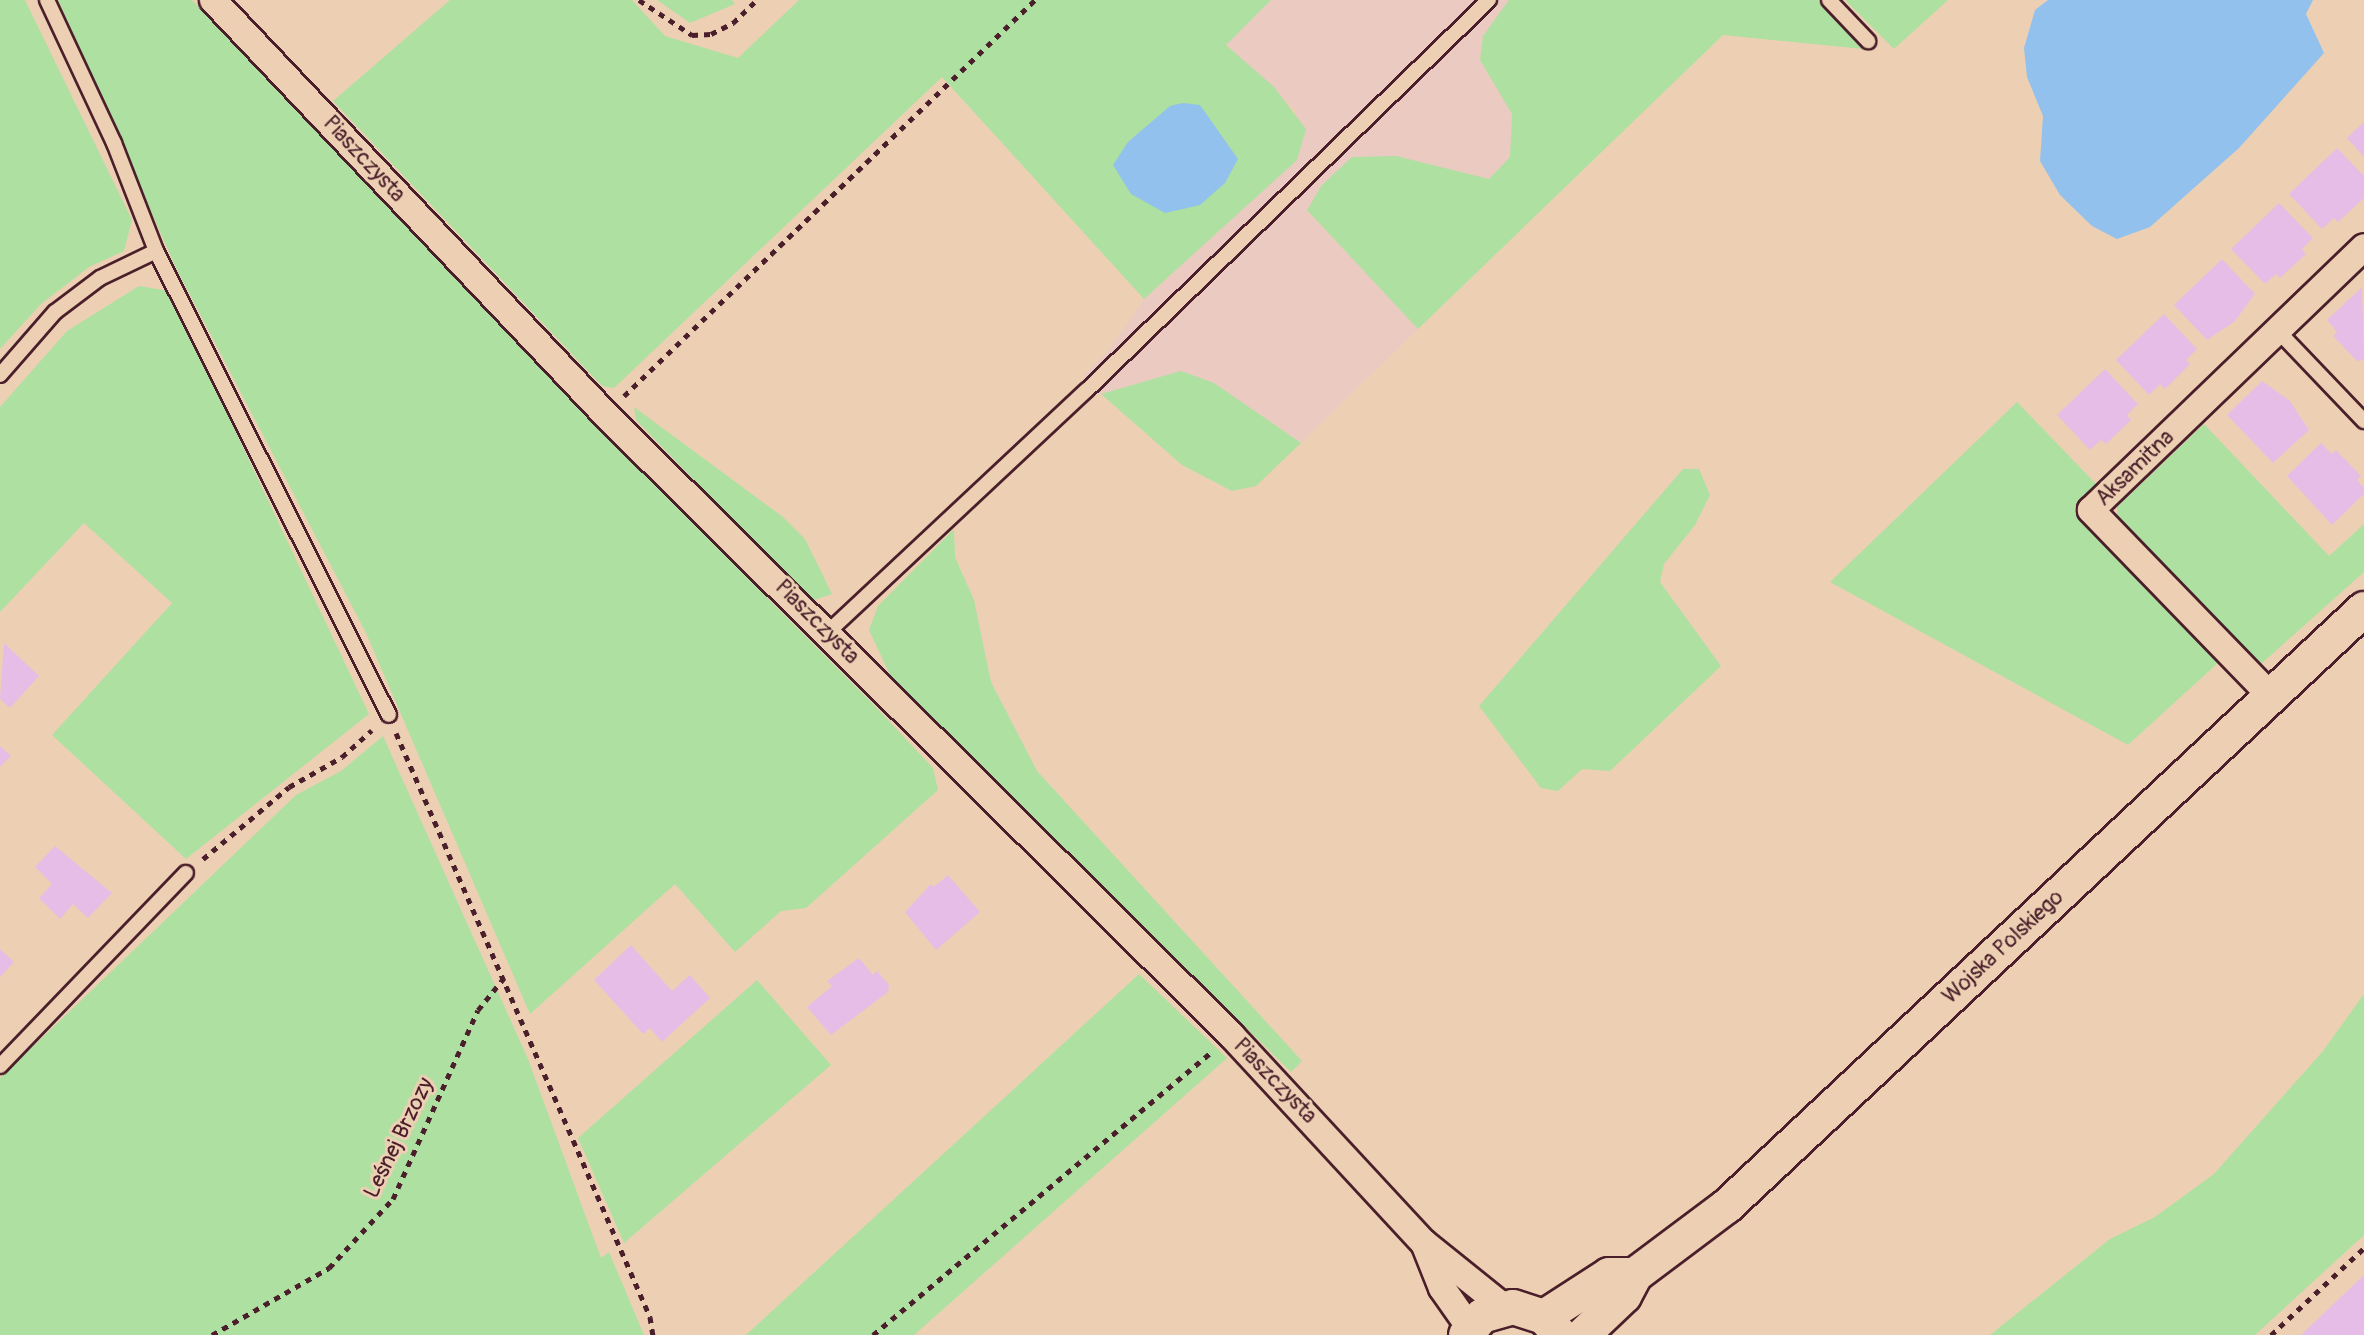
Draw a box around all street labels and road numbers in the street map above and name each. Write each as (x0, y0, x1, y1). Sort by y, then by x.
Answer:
street label: Piaszczysta (317, 110, 411, 208)
street label: Aksamitna (2090, 424, 2180, 512)
street label: Piaszczysta (769, 574, 865, 670)
street label: Wojska Polskiego (1937, 884, 2069, 1010)
street label: Piaszczysta (1228, 1033, 1322, 1129)
street label: Leśnej Brzozy (358, 1073, 440, 1203)

